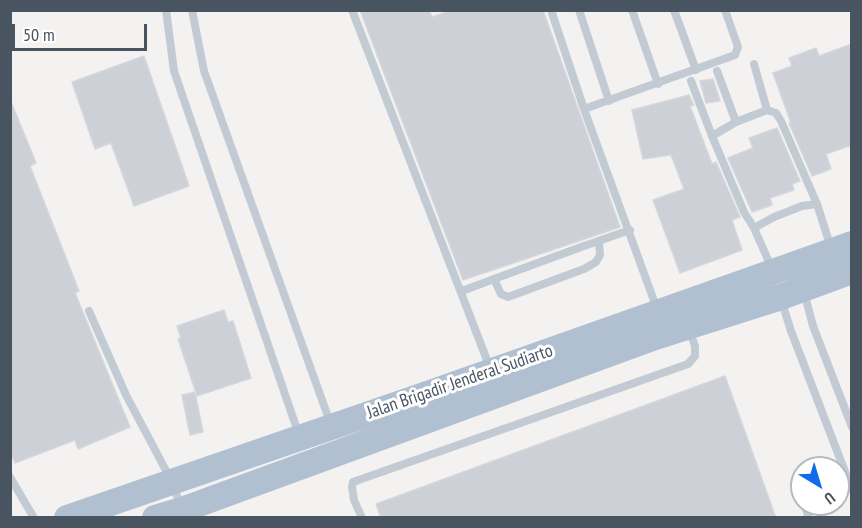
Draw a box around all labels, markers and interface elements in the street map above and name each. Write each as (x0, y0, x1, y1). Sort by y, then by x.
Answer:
scale bar (15, 12, 150, 50)
text: 50 m (23, 23, 55, 46)
street label: Jalan Brigadir Jenderal Sudiarto (364, 340, 556, 424)
north arrow (790, 456, 850, 516)
text: U (820, 488, 839, 509)

